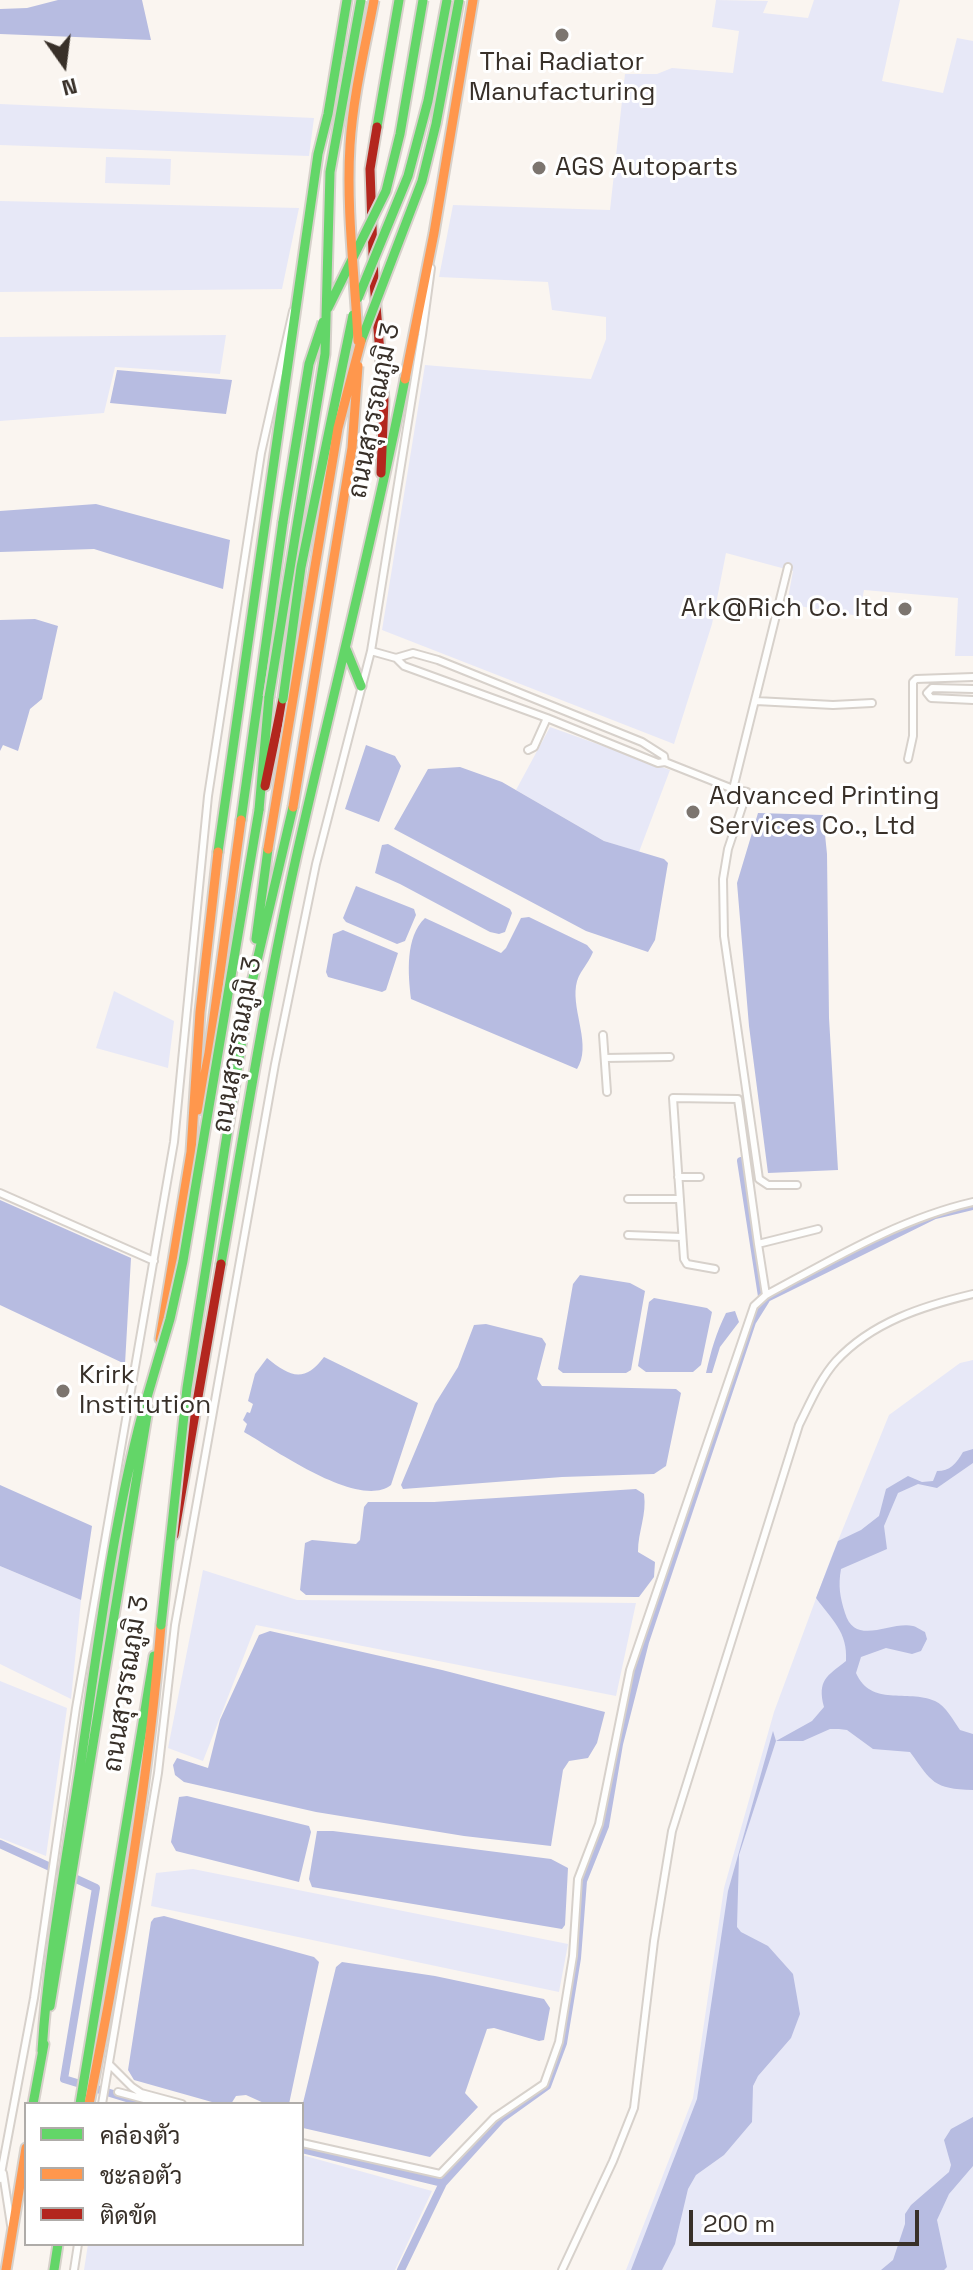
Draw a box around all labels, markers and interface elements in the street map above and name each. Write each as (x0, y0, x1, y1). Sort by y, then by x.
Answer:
north arrow (24, 24, 104, 104)
marker: Thai Radiator Manufacturing (553, 26, 571, 44)
place label: Thai Radiator Manufacturing (469, 47, 655, 108)
text: N (59, 72, 80, 103)
place label: AGS Autoparts (555, 152, 738, 184)
marker: AGS Autoparts (530, 159, 548, 177)
street label: ถนนสุวรรณภูมิ 3 (343, 321, 407, 501)
place label: Ark@Rich Co. ltd (681, 593, 889, 625)
marker: Ark@Rich Co. ltd (896, 600, 914, 618)
place label: Advanced Printing Services Co., Ltd (709, 781, 939, 842)
marker: Advanced Printing Services Co., Ltd (684, 803, 702, 821)
street label: ถนนสุวรรณภูมิ 3 (207, 955, 269, 1135)
place label: Krirk Institution (79, 1360, 211, 1422)
marker: Krirk Institution (54, 1382, 72, 1400)
street label: ถนนสุวรรณภูมิ 3 (98, 1594, 156, 1774)
legend (24, 2102, 304, 2246)
text: คล่องตัว (100, 2120, 180, 2151)
text: ชะลอตัว (100, 2160, 182, 2191)
scale bar (693, 2194, 923, 2244)
text: ติดขัด (100, 2200, 157, 2231)
text: 200 m (703, 2208, 775, 2239)

